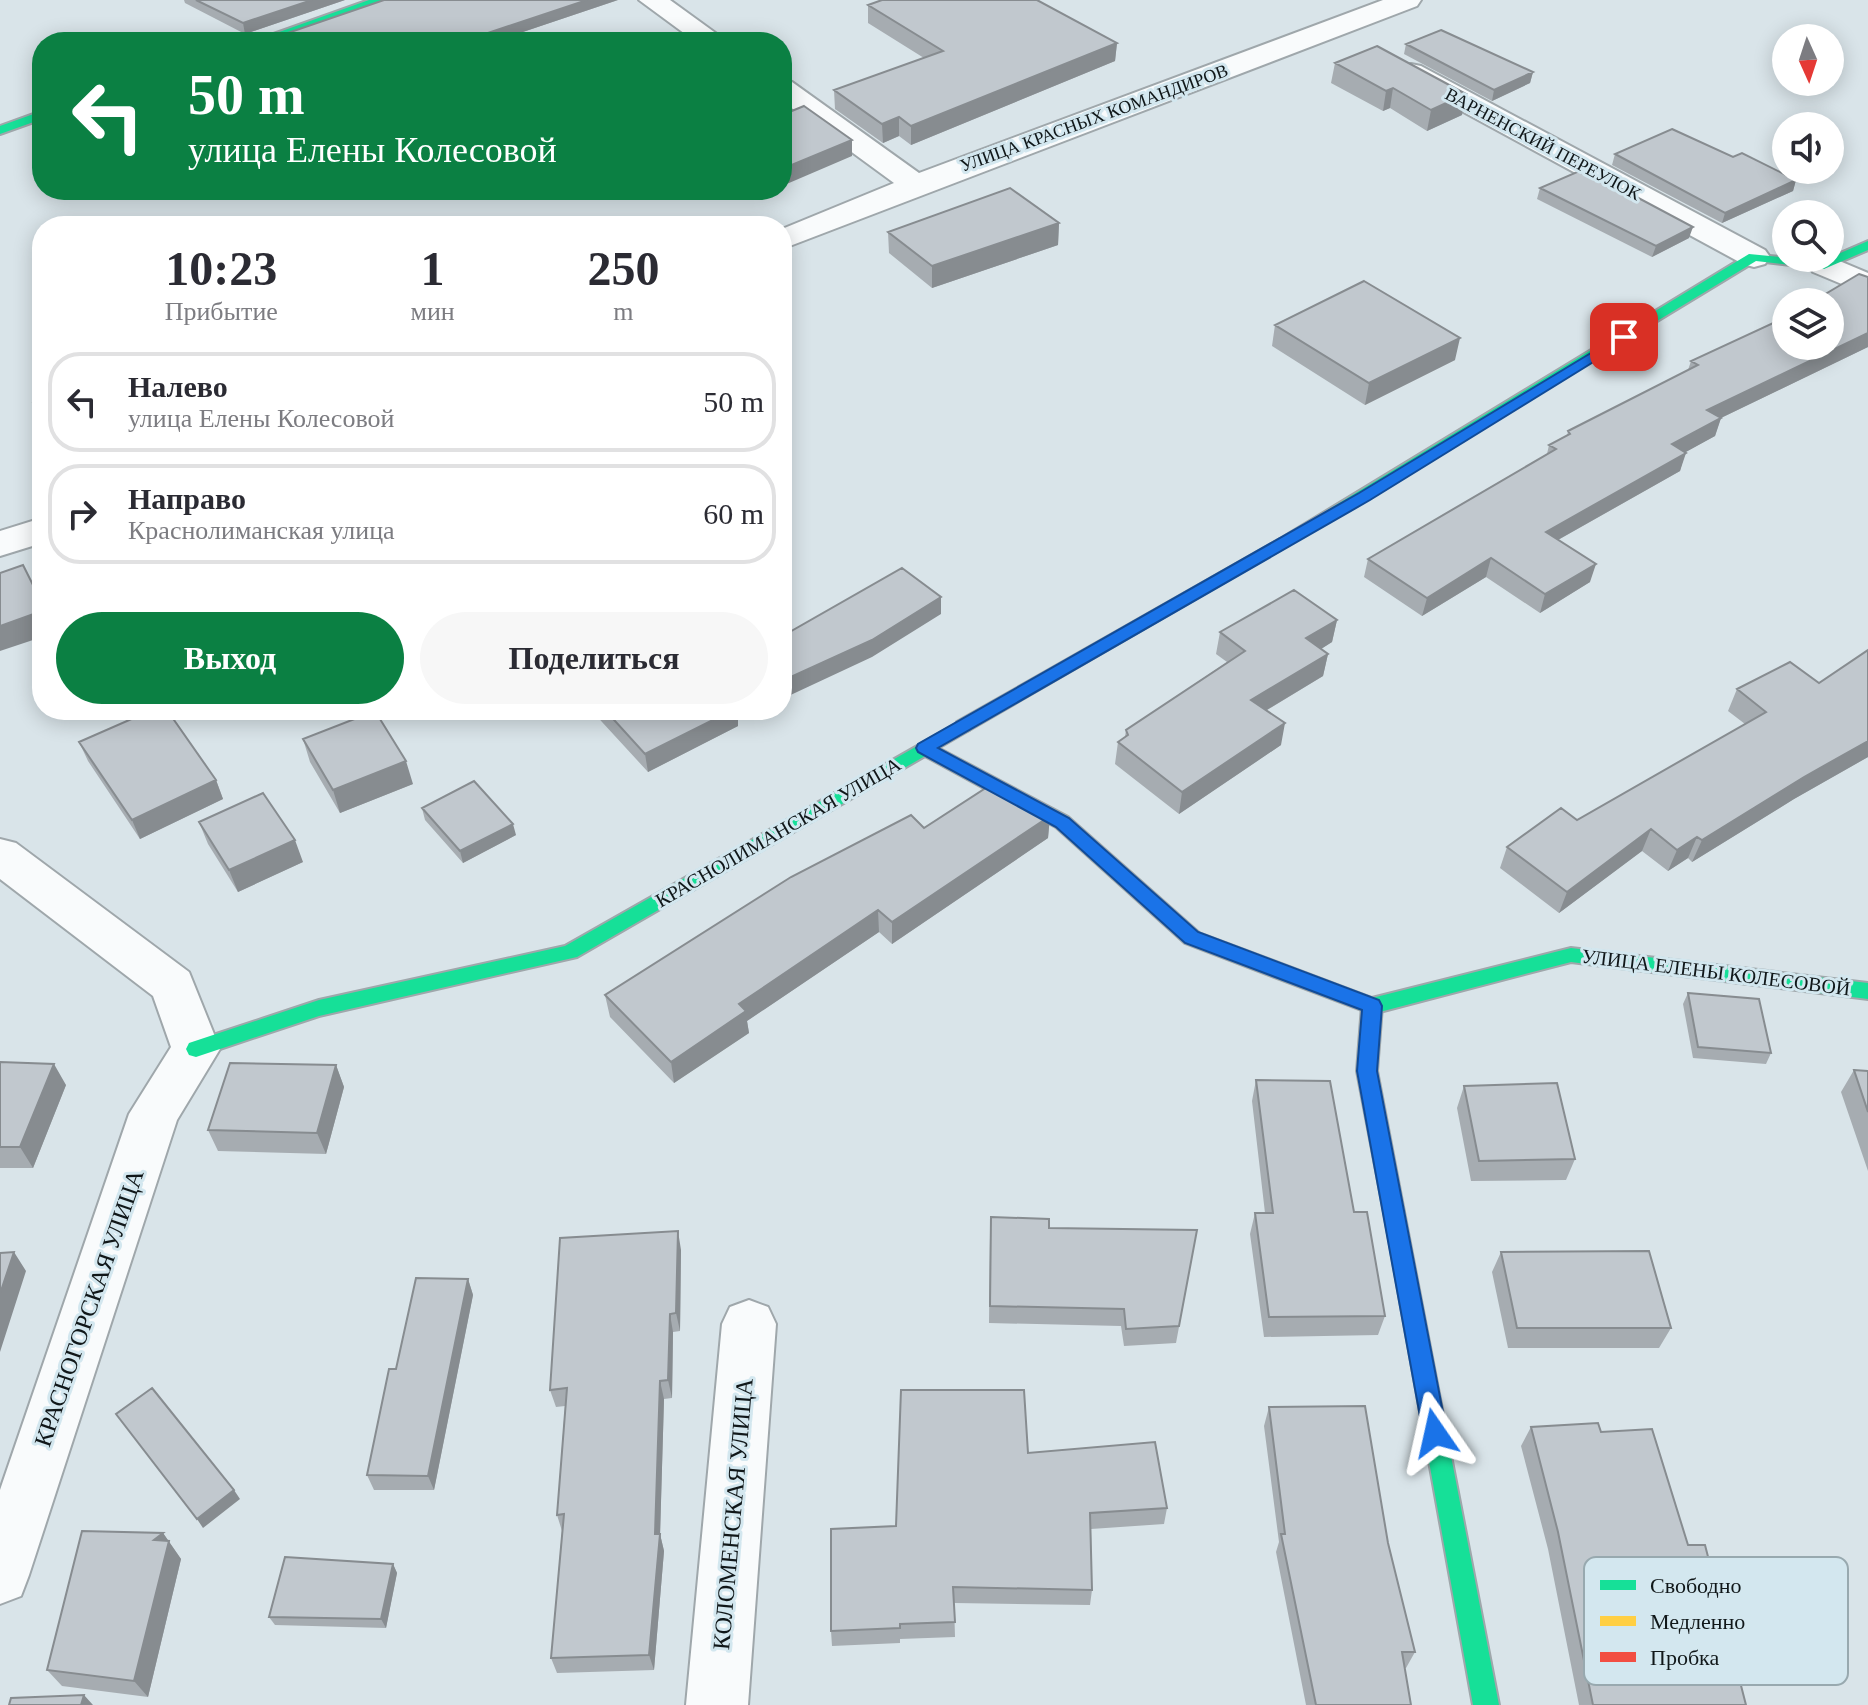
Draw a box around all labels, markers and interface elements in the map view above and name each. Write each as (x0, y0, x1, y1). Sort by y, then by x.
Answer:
north arrow (1772, 24, 1844, 96)
map controls (1772, 24, 1844, 360)
street label: УЛИЦА КРАСНЫХ КОМАНДИРОВ (957, 60, 1231, 176)
icon: left (56, 64, 160, 168)
text: 50 m (188, 64, 305, 126)
street label: ВАРНЕНСКИЙ ПЕРЕУЛОК (1442, 84, 1645, 205)
button: sound (1772, 112, 1844, 184)
text: улица Елены Колесовой (188, 130, 557, 170)
button: search (1772, 200, 1844, 272)
text: 10:23 (165, 242, 277, 295)
text: 1 (421, 242, 445, 295)
text: 250 (587, 242, 659, 295)
button: layers (1772, 288, 1844, 360)
text: Прибытие (165, 297, 278, 326)
text: мин (410, 297, 455, 326)
text: m (613, 297, 633, 326)
pin (1590, 303, 1658, 371)
icon: arrive (1602, 315, 1646, 359)
text: Налево (128, 370, 228, 403)
icon: left (60, 380, 104, 424)
text: 50 m (703, 385, 764, 418)
text: улица Елены Колесовой (128, 404, 394, 433)
text: Направо (128, 482, 246, 515)
icon: right (60, 492, 104, 536)
text: 60 m (703, 497, 764, 530)
text: Краснолиманская улица (128, 516, 395, 545)
button: Выход (56, 612, 404, 704)
button: Поделиться (420, 612, 768, 704)
street label: КРАСНОЛИМАНСКАЯ УЛИЦА (651, 752, 906, 912)
street label: УЛИЦА ЕЛЕНЫ КОЛЕСОВОЙ (1580, 945, 1852, 1000)
street label: КРАСНОГОРСКАЯ УЛИЦА (29, 1165, 149, 1450)
street label: КОЛОМЕНСКАЯ УЛИЦА (708, 1377, 758, 1651)
position arrow (1393, 1391, 1477, 1475)
legend (1584, 1557, 1848, 1685)
text: Свободно (1650, 1573, 1741, 1598)
text: Медленно (1650, 1609, 1745, 1634)
text: Пробка (1650, 1645, 1719, 1670)

